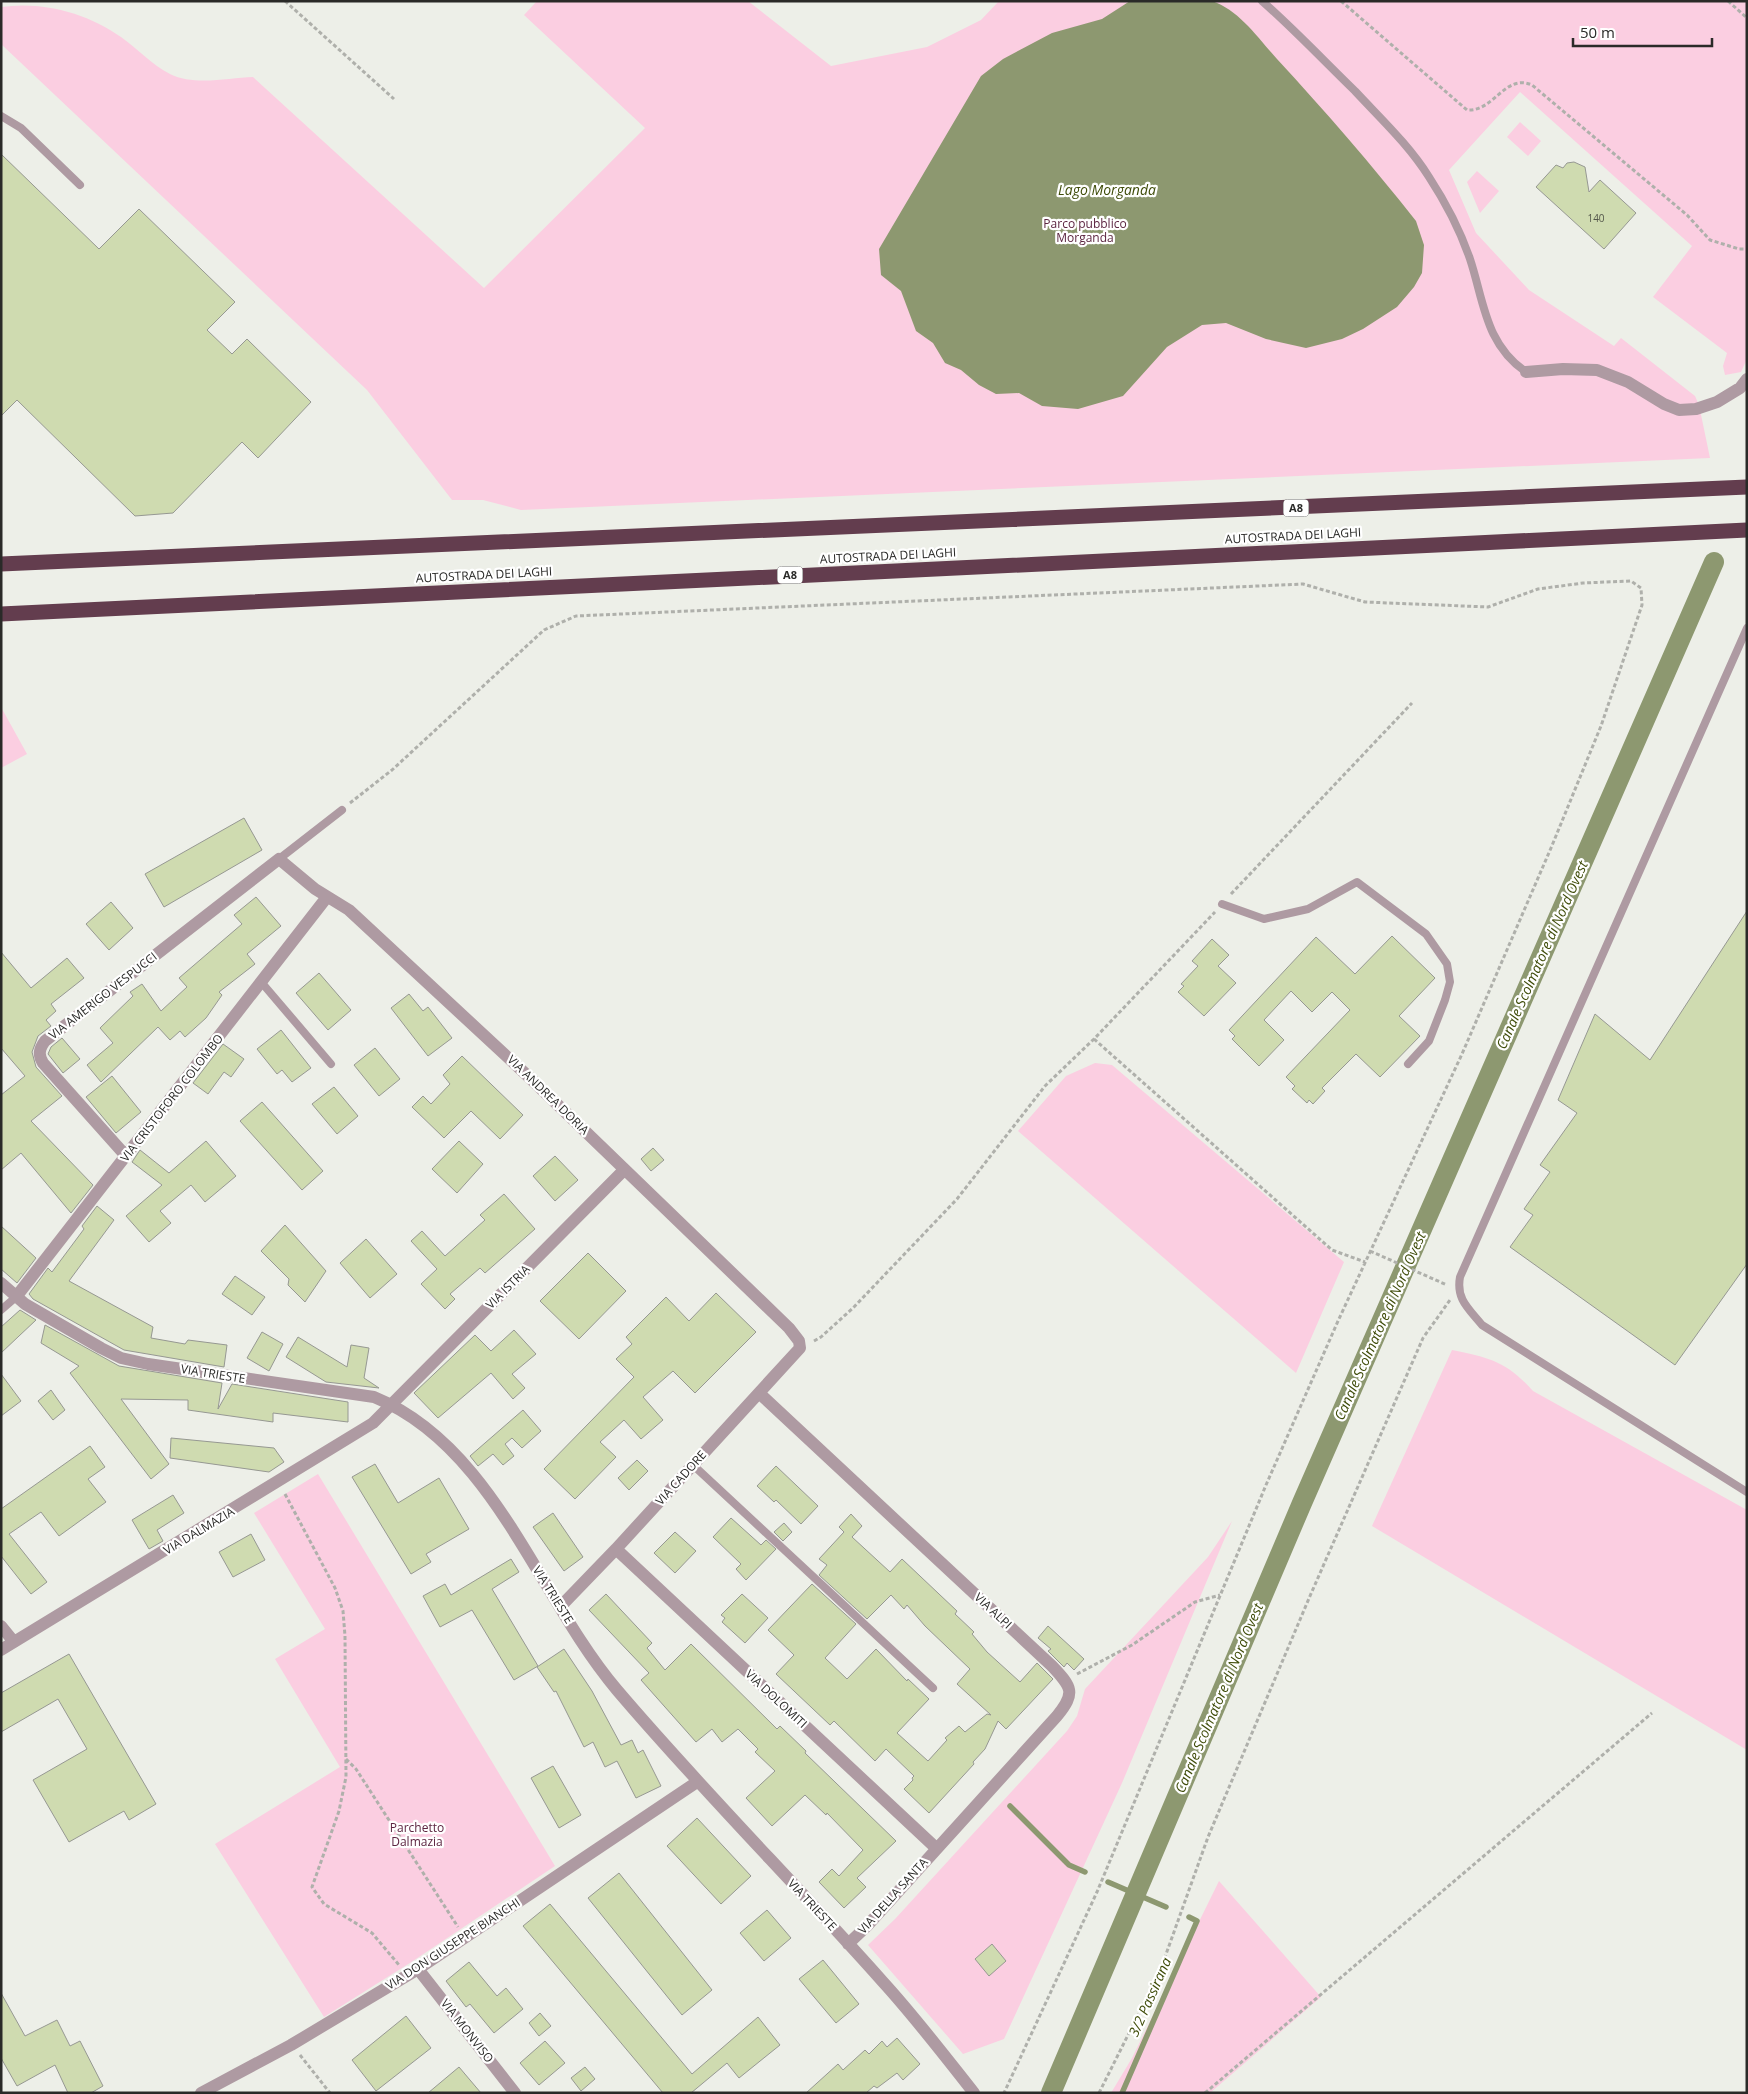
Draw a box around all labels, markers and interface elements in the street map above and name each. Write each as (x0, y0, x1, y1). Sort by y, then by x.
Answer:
scale bar (1573, 15, 1712, 47)
text: 50 m (1580, 22, 1615, 42)
water label: Lago Morganda (1058, 180, 1156, 199)
house number: 140 (1587, 211, 1605, 225)
park label: Parco pubblico Morganda (1043, 215, 1127, 246)
road number: A8 (1284, 499, 1308, 516)
street label: AUTOSTRADA DEI LAGHI (1224, 523, 1362, 548)
street label: AUTOSTRADA DEI LAGHI (819, 543, 957, 568)
street label: AUTOSTRADA DEI LAGHI (415, 562, 553, 587)
road number: A8 (778, 566, 802, 584)
water label: Canale Scolmatore di Nord Ovest (1491, 856, 1592, 1052)
street label: VIA AMERIGO VESPUCCI (45, 948, 160, 1043)
street label: VIA CRISTOFORO COLOMBO (116, 1030, 227, 1165)
street label: VIA ANDREA DORIA (504, 1051, 593, 1138)
water label: Canale Scolmatore di Nord Ovest (1329, 1227, 1430, 1423)
street label: VIA ISTRIA (482, 1261, 534, 1312)
street label: VIA TRIESTE (180, 1360, 247, 1387)
street label: VIA CADORE (651, 1447, 710, 1509)
street label: VIA DALMAZIA (160, 1502, 238, 1558)
street label: VIA TRIESTE (529, 1563, 578, 1627)
street label: VIA ALPI (971, 1589, 1016, 1632)
water label: Canale Scolmatore di Nord Ovest (1170, 1599, 1268, 1796)
street label: VIA DOLOMITI (742, 1665, 811, 1732)
park label: Parchetto Dalmazia (390, 1819, 444, 1850)
street label: VIA DELLA SANTA (854, 1854, 932, 1937)
street label: VIA TRIESTE (784, 1875, 841, 1934)
street label: VIA DON GIUSEPPE BIANCHI (382, 1894, 523, 1994)
water label: 3/2 Passirana (1124, 1954, 1176, 2039)
street label: VIA MONVISO (437, 1995, 498, 2066)

